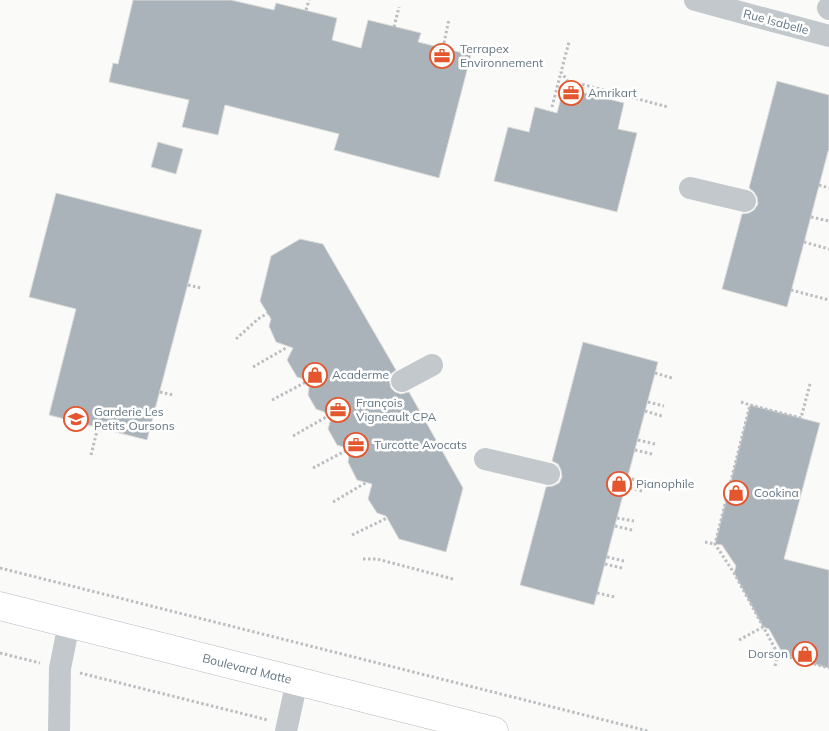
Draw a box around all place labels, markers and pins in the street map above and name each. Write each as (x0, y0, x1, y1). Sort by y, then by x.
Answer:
place label: Terrapex Environnement (460, 41, 543, 70)
office icon: Terrapex Environnement (429, 43, 455, 69)
office icon: Amrikart (558, 80, 584, 106)
place label: Amrikart (588, 85, 637, 100)
shop icon: Acaderme (302, 362, 328, 388)
place label: Acaderme (332, 367, 389, 382)
place label: François Vigneault CPA (356, 395, 437, 424)
office icon: François Vigneault CPA (325, 397, 351, 423)
place label: Garderie Les Petits Oursons (94, 404, 175, 433)
school or university icon: Garderie Les Petits Oursons (63, 406, 89, 432)
office icon: Turcotte Avocats (343, 432, 369, 458)
place label: Turcotte Avocats (374, 437, 467, 452)
shop icon: Pianophile (606, 471, 632, 497)
place label: Pianophile (636, 476, 694, 491)
shop icon: Cookina (723, 480, 749, 506)
place label: Cookina (754, 485, 799, 500)
shop icon: Dorson (792, 641, 818, 667)
place label: Dorson (748, 646, 788, 661)

